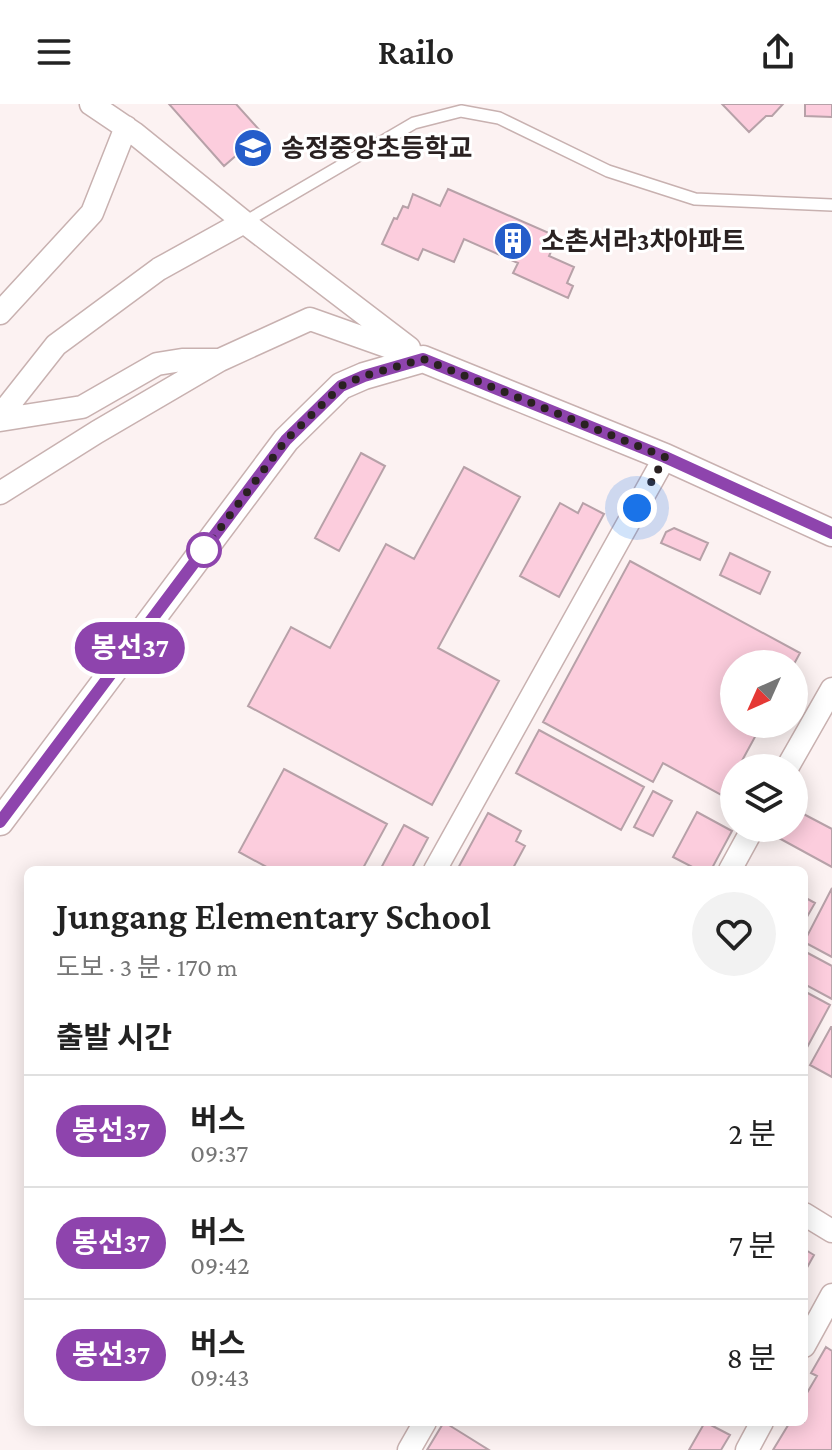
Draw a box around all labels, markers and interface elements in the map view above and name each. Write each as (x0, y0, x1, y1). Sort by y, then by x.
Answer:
icon: menu (32, 30, 76, 74)
icon: share (756, 30, 800, 74)
text: Railo (378, 32, 454, 72)
school or university icon: 송정중앙초등학교 (232, 127, 274, 169)
place label: 송정중앙초등학교 (281, 134, 472, 163)
building icon: 소촌서라3차아파트 (492, 220, 534, 262)
place label: 소촌서라3차아파트 (541, 227, 745, 256)
your location (617, 488, 657, 528)
unlabelled marker (187, 533, 221, 567)
line badge: 봉선37 (74, 622, 186, 674)
text: 봉선37 (91, 632, 169, 663)
north arrow (720, 650, 808, 738)
map controls (720, 650, 808, 842)
button: layers (720, 754, 808, 842)
button: heart (692, 892, 776, 976)
text: Jungang Elementary School (56, 895, 491, 937)
text: 도보 · 3 분 · 170 m (56, 953, 238, 982)
text: 출발 시간 (56, 1021, 172, 1054)
text: 버스 (190, 1103, 246, 1136)
text: 봉선37 (72, 1115, 150, 1146)
text: 2 분 (728, 1117, 776, 1150)
text: 09:37 (190, 1139, 248, 1168)
text: 버스 (190, 1215, 246, 1248)
text: 봉선37 (72, 1227, 150, 1258)
text: 7 분 (729, 1229, 776, 1262)
text: 09:42 (190, 1251, 250, 1280)
text: 버스 (190, 1327, 246, 1360)
text: 봉선37 (72, 1339, 150, 1370)
text: 8 분 (727, 1341, 776, 1374)
text: 09:43 (190, 1363, 250, 1392)

